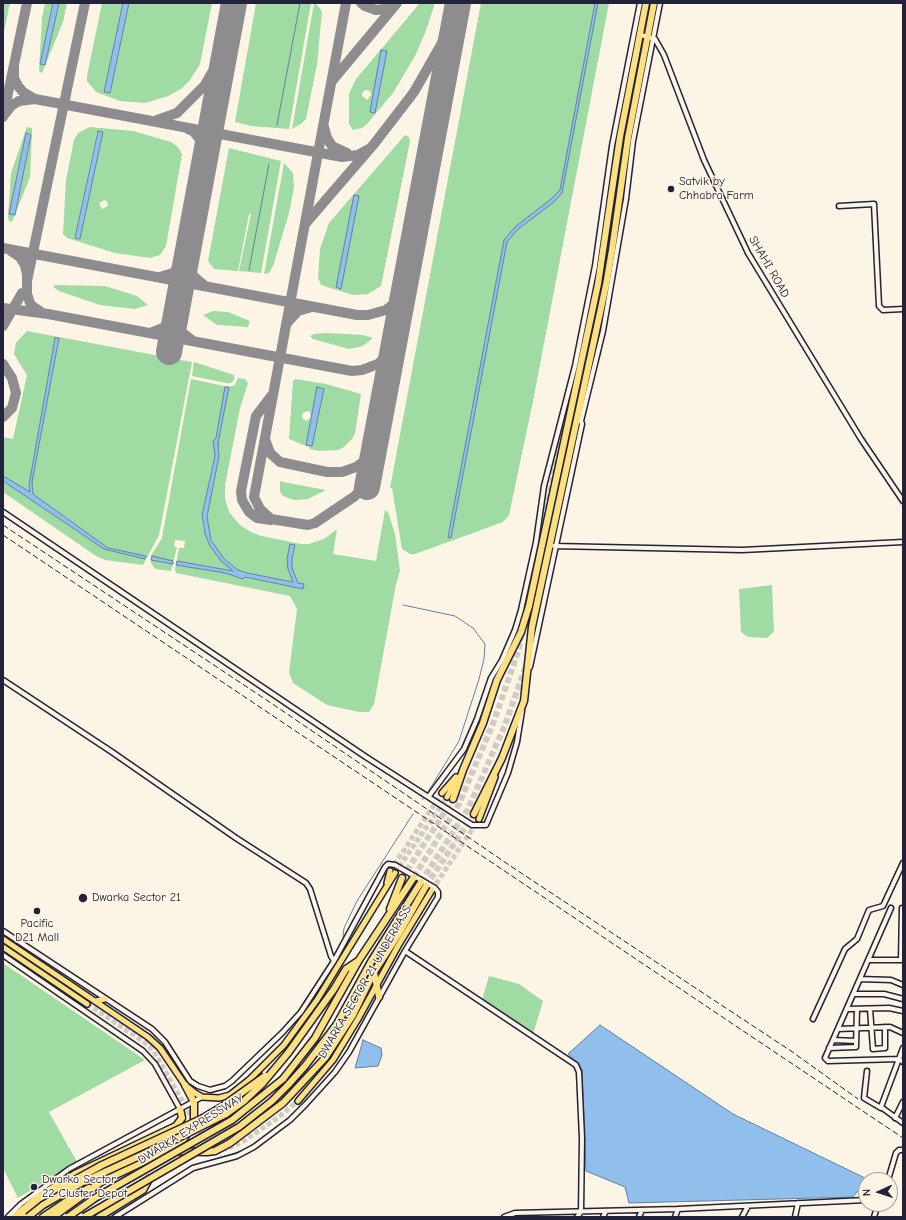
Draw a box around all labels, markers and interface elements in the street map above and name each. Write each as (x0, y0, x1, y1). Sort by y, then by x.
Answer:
place label: Satvik by Chhabra Farm (679, 175, 754, 203)
marker: Satvik by Chhabra Farm (666, 184, 676, 194)
street label: SHAHI ROAD (746, 234, 792, 300)
place label: Dwarka Sector 21 (92, 891, 181, 905)
marker: Dwarka Sector 21 (77, 892, 89, 904)
street label: DWARKA SECTOR 21 UNDERPASS (315, 903, 415, 1061)
marker: Pacific D21 Mall (32, 906, 42, 916)
place label: Pacific D21 Mall (15, 917, 59, 945)
street label: DWARKA EXPRESSWAY (136, 1091, 246, 1167)
north arrow (858, 1172, 898, 1212)
place label: Dwarka Sector 22 Cluster Depot (42, 1173, 127, 1201)
marker: Dwarka Sector 22 Cluster Depot (29, 1182, 39, 1192)
text: N (860, 1189, 873, 1197)

